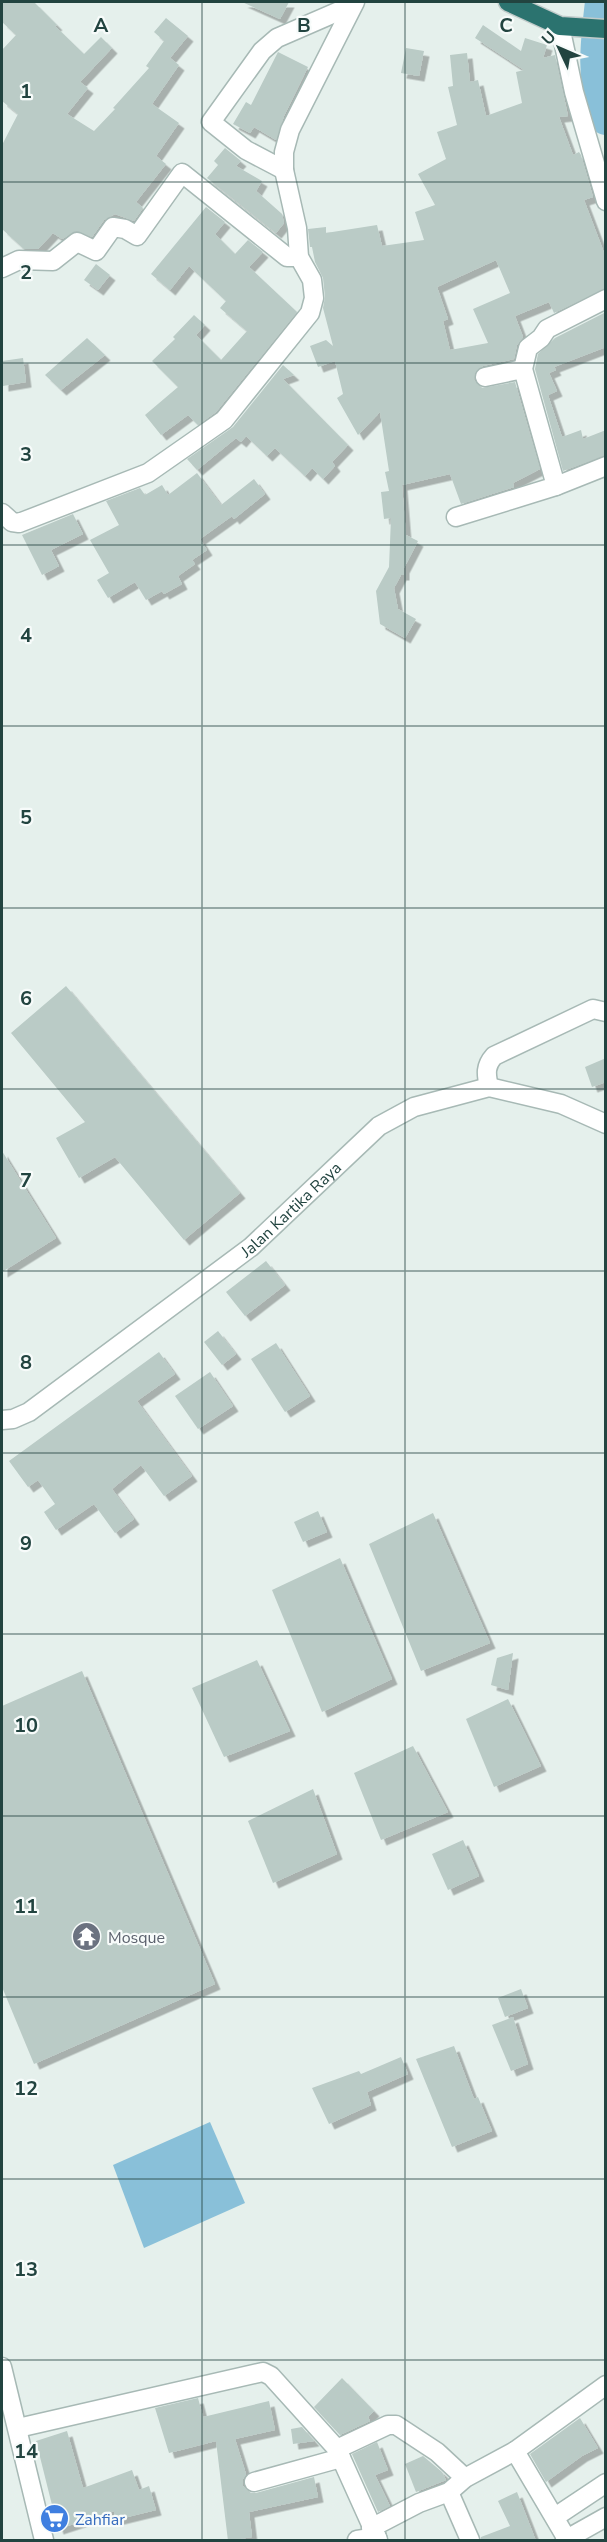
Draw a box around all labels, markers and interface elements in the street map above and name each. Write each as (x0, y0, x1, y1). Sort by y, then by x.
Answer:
text: A (94, 12, 109, 39)
text: B (297, 12, 311, 39)
text: C (499, 12, 513, 39)
north arrow (529, 18, 589, 78)
text: U (537, 26, 561, 50)
text: 1 (20, 78, 32, 105)
text: 2 (20, 259, 32, 286)
text: 3 (20, 441, 32, 468)
text: 4 (20, 622, 32, 649)
text: 5 (20, 804, 32, 831)
text: 6 (20, 985, 32, 1012)
street label: Jalan Kartika Raya (236, 1157, 346, 1263)
text: 7 (20, 1167, 32, 1194)
text: 8 (20, 1349, 32, 1376)
text: 9 (20, 1530, 32, 1557)
text: 10 (14, 1712, 38, 1739)
text: 11 (14, 1893, 38, 1920)
temple icon: Mosque (71, 1921, 103, 1953)
place label: Mosque (108, 1927, 165, 1949)
text: 12 (14, 2075, 38, 2102)
text: 13 (14, 2256, 38, 2283)
text: 14 (14, 2438, 38, 2465)
supermarket icon: Zahfiar (38, 2503, 70, 2535)
place label: Zahfiar (75, 2509, 125, 2531)

